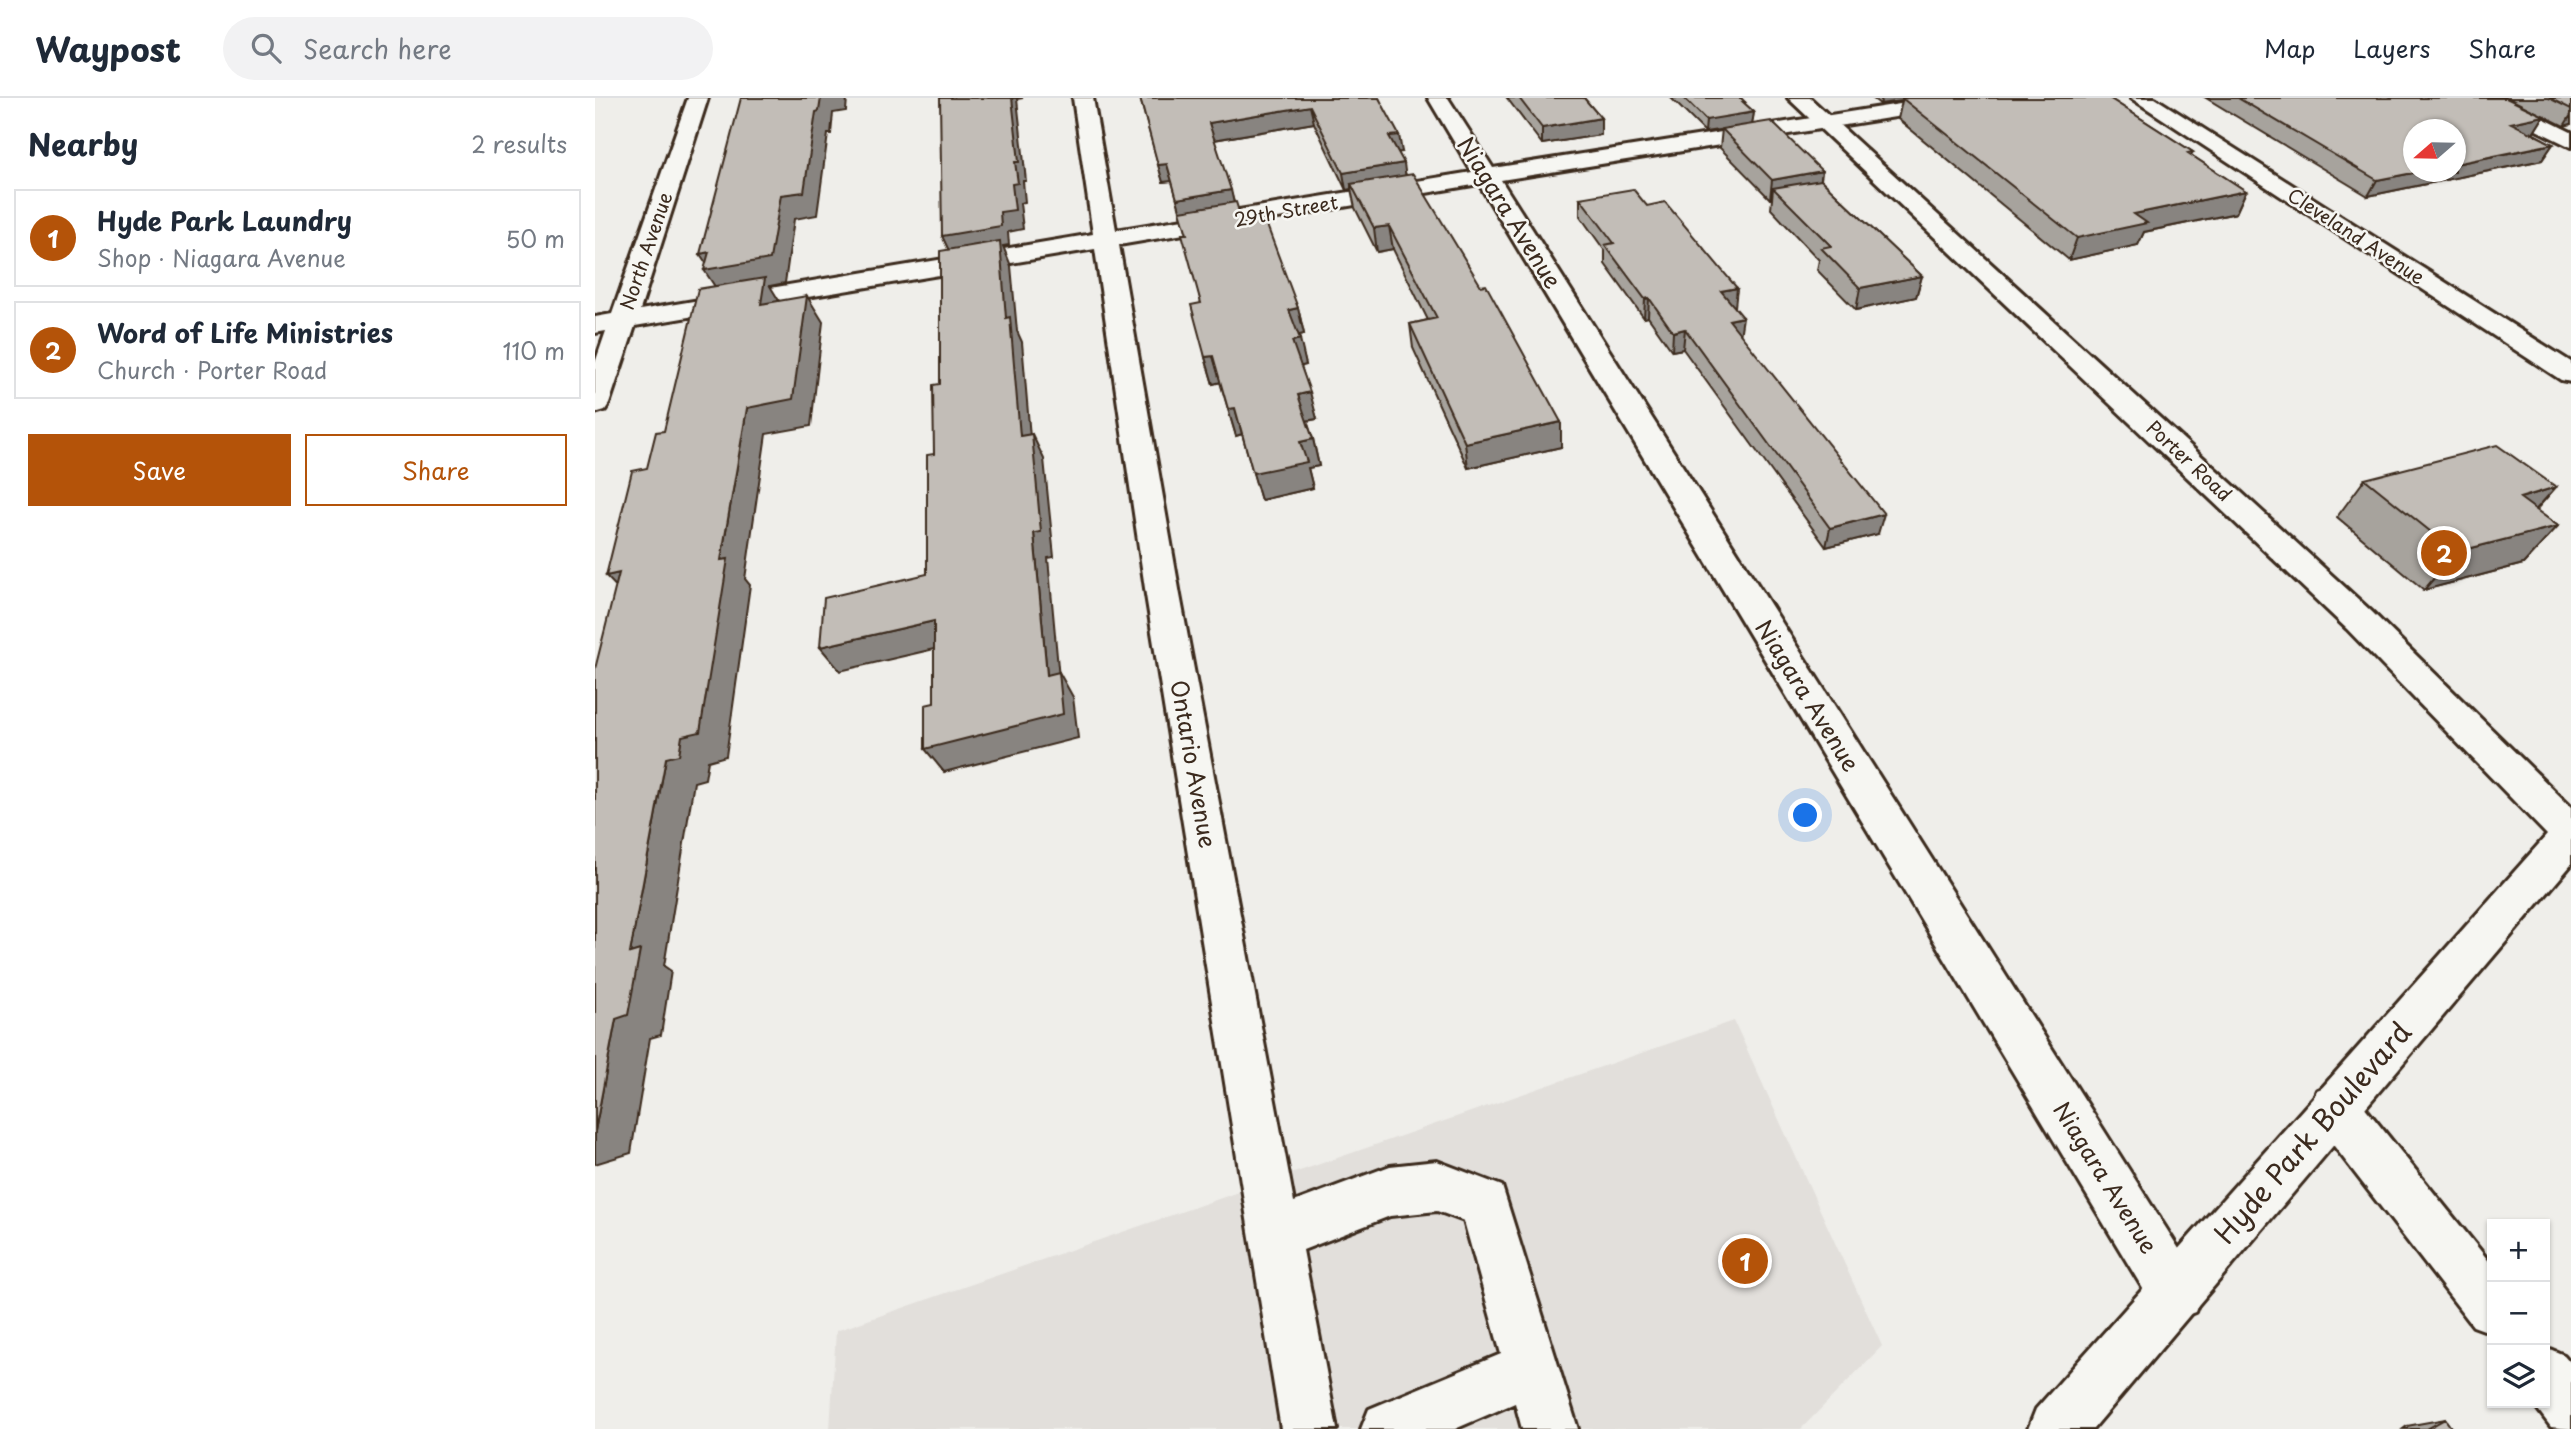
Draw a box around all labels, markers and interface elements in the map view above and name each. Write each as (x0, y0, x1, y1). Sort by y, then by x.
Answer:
search box (223, 17, 713, 80)
text: Waypost (35, 23, 181, 73)
icon: search (247, 29, 285, 67)
text: Search here (303, 29, 452, 68)
text: Map (2264, 30, 2315, 66)
text: Layers (2353, 30, 2430, 66)
text: Share (2468, 30, 2536, 66)
north arrow (2403, 119, 2466, 182)
text: Nearby (28, 121, 138, 166)
text: 2 results (471, 126, 567, 161)
street label: Niagara Avenue (1450, 129, 1571, 295)
street label: Cleveland Avenue (2282, 180, 2431, 290)
street label: 29th Street (1232, 187, 1340, 233)
street label: North Avenue (612, 188, 678, 313)
text: Hyde Park Laundry (97, 201, 352, 240)
text: 1 (48, 221, 59, 256)
text: 50 m (505, 221, 565, 256)
text: Shop · Niagara Avenue (97, 240, 346, 275)
text: Word of Life Ministries (97, 313, 393, 352)
text: 2 (45, 333, 61, 368)
text: 110 m (503, 333, 565, 368)
text: Church · Porter Road (97, 352, 327, 387)
street label: Porter Road (2141, 413, 2239, 507)
button: Save (28, 434, 291, 506)
button: Share (305, 434, 567, 506)
pin: 2 (2421, 527, 2467, 579)
street label: Niagara Avenue (1748, 612, 1869, 778)
street label: Ontario Avenue (1162, 677, 1226, 850)
your location (1788, 798, 1822, 832)
street label: Hyde Park Boulevard (2203, 1011, 2421, 1253)
street label: Niagara Avenue (2046, 1094, 2167, 1260)
map controls (2487, 1219, 2550, 1408)
button: + (2487, 1219, 2550, 1282)
pin: 1 (1722, 1235, 1768, 1287)
button: − (2487, 1282, 2550, 1345)
button: layers (2487, 1345, 2550, 1408)

